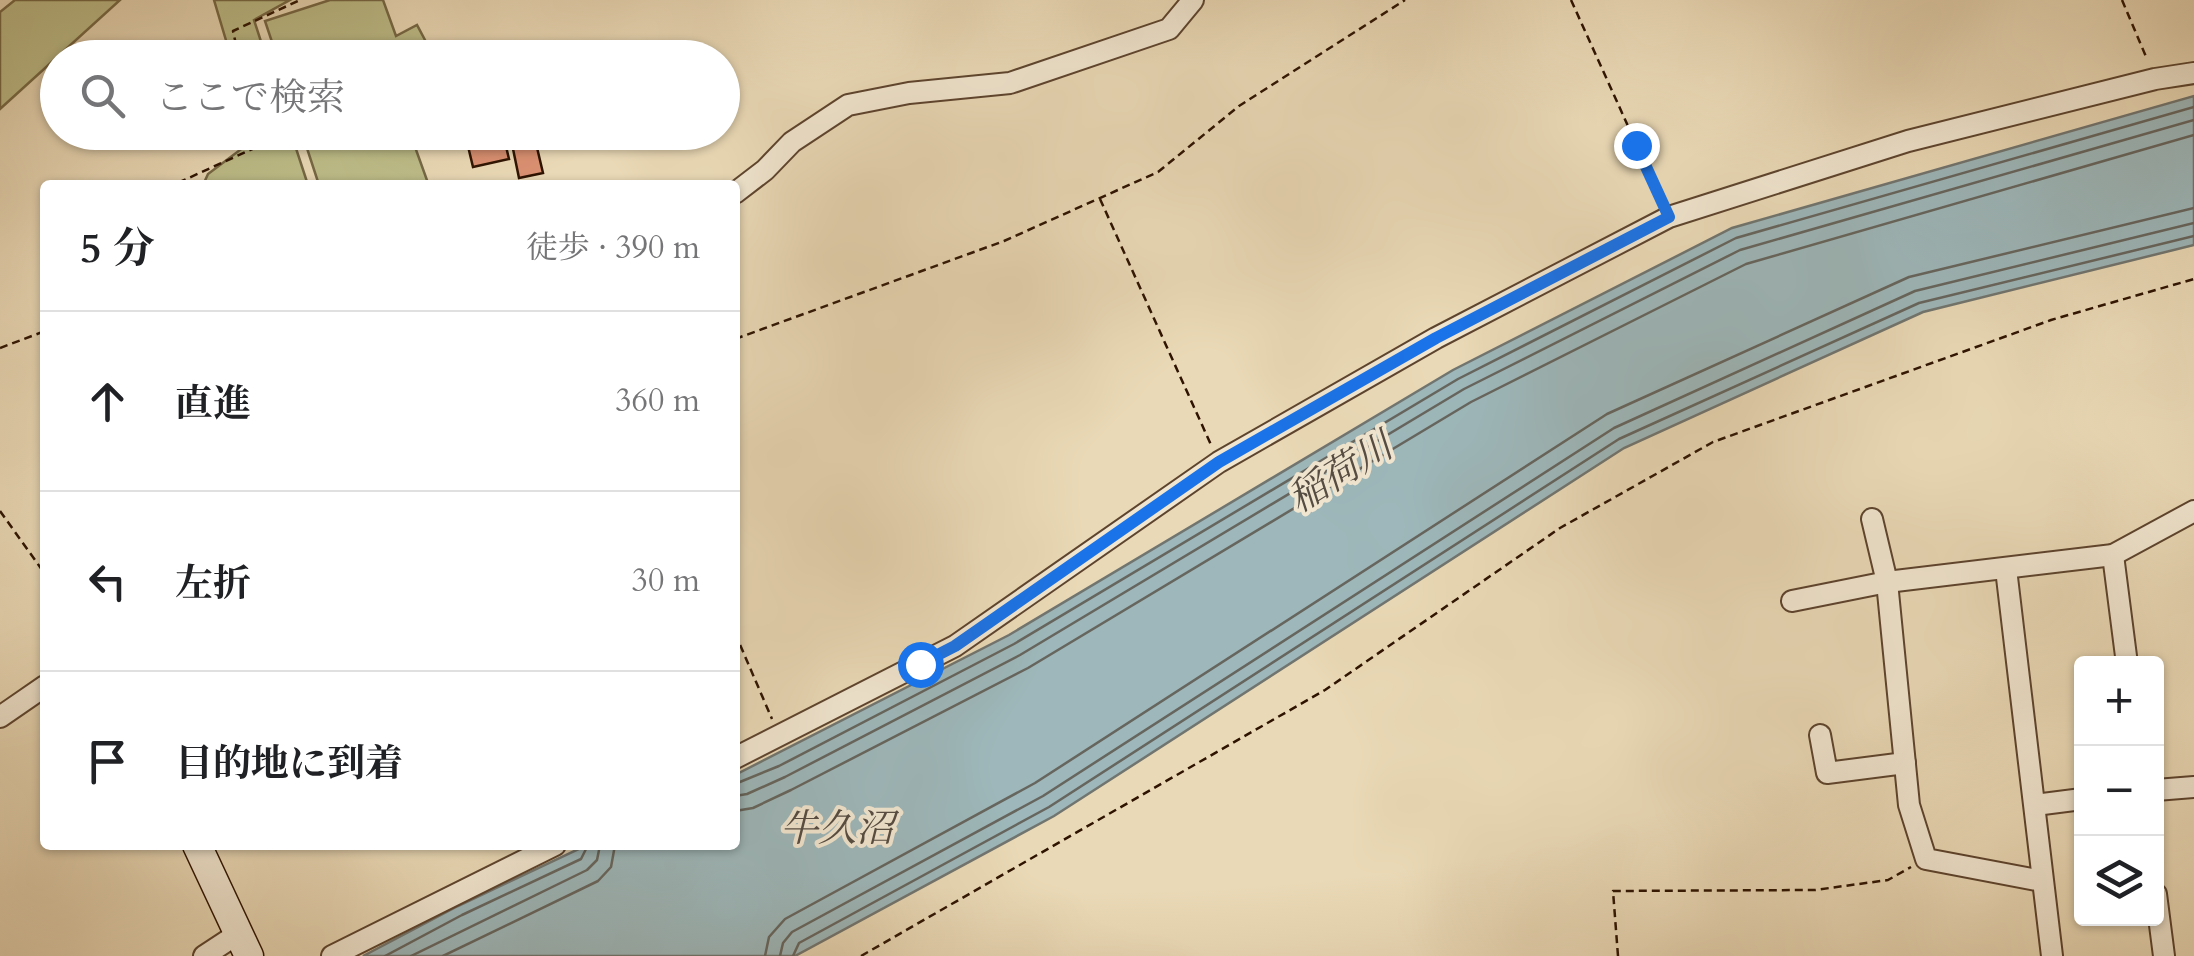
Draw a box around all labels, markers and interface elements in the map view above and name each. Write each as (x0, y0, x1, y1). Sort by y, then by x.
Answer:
search box (40, 40, 740, 150)
icon: search (75, 68, 130, 123)
text: ここで検索 (155, 72, 345, 124)
route end (1614, 123, 1660, 169)
text: 5 分 (80, 220, 155, 277)
text: 徒歩 · 390 m (526, 226, 700, 270)
icon: ahead (80, 374, 135, 429)
text: 直進 (175, 378, 251, 430)
text: 360 m (615, 379, 700, 423)
water label: 稲荷川 (1278, 418, 1406, 525)
icon: left (80, 554, 135, 609)
text: 左折 (175, 558, 251, 610)
text: 30 m (632, 559, 700, 603)
route start (898, 642, 944, 688)
map controls (2074, 656, 2164, 926)
button: + (2074, 656, 2164, 746)
icon: arrive (80, 734, 135, 789)
text: 目的地に到着 (175, 738, 403, 790)
button: − (2074, 746, 2164, 836)
water label: 牛久沼 (780, 803, 900, 855)
button: layers (2074, 836, 2164, 926)

